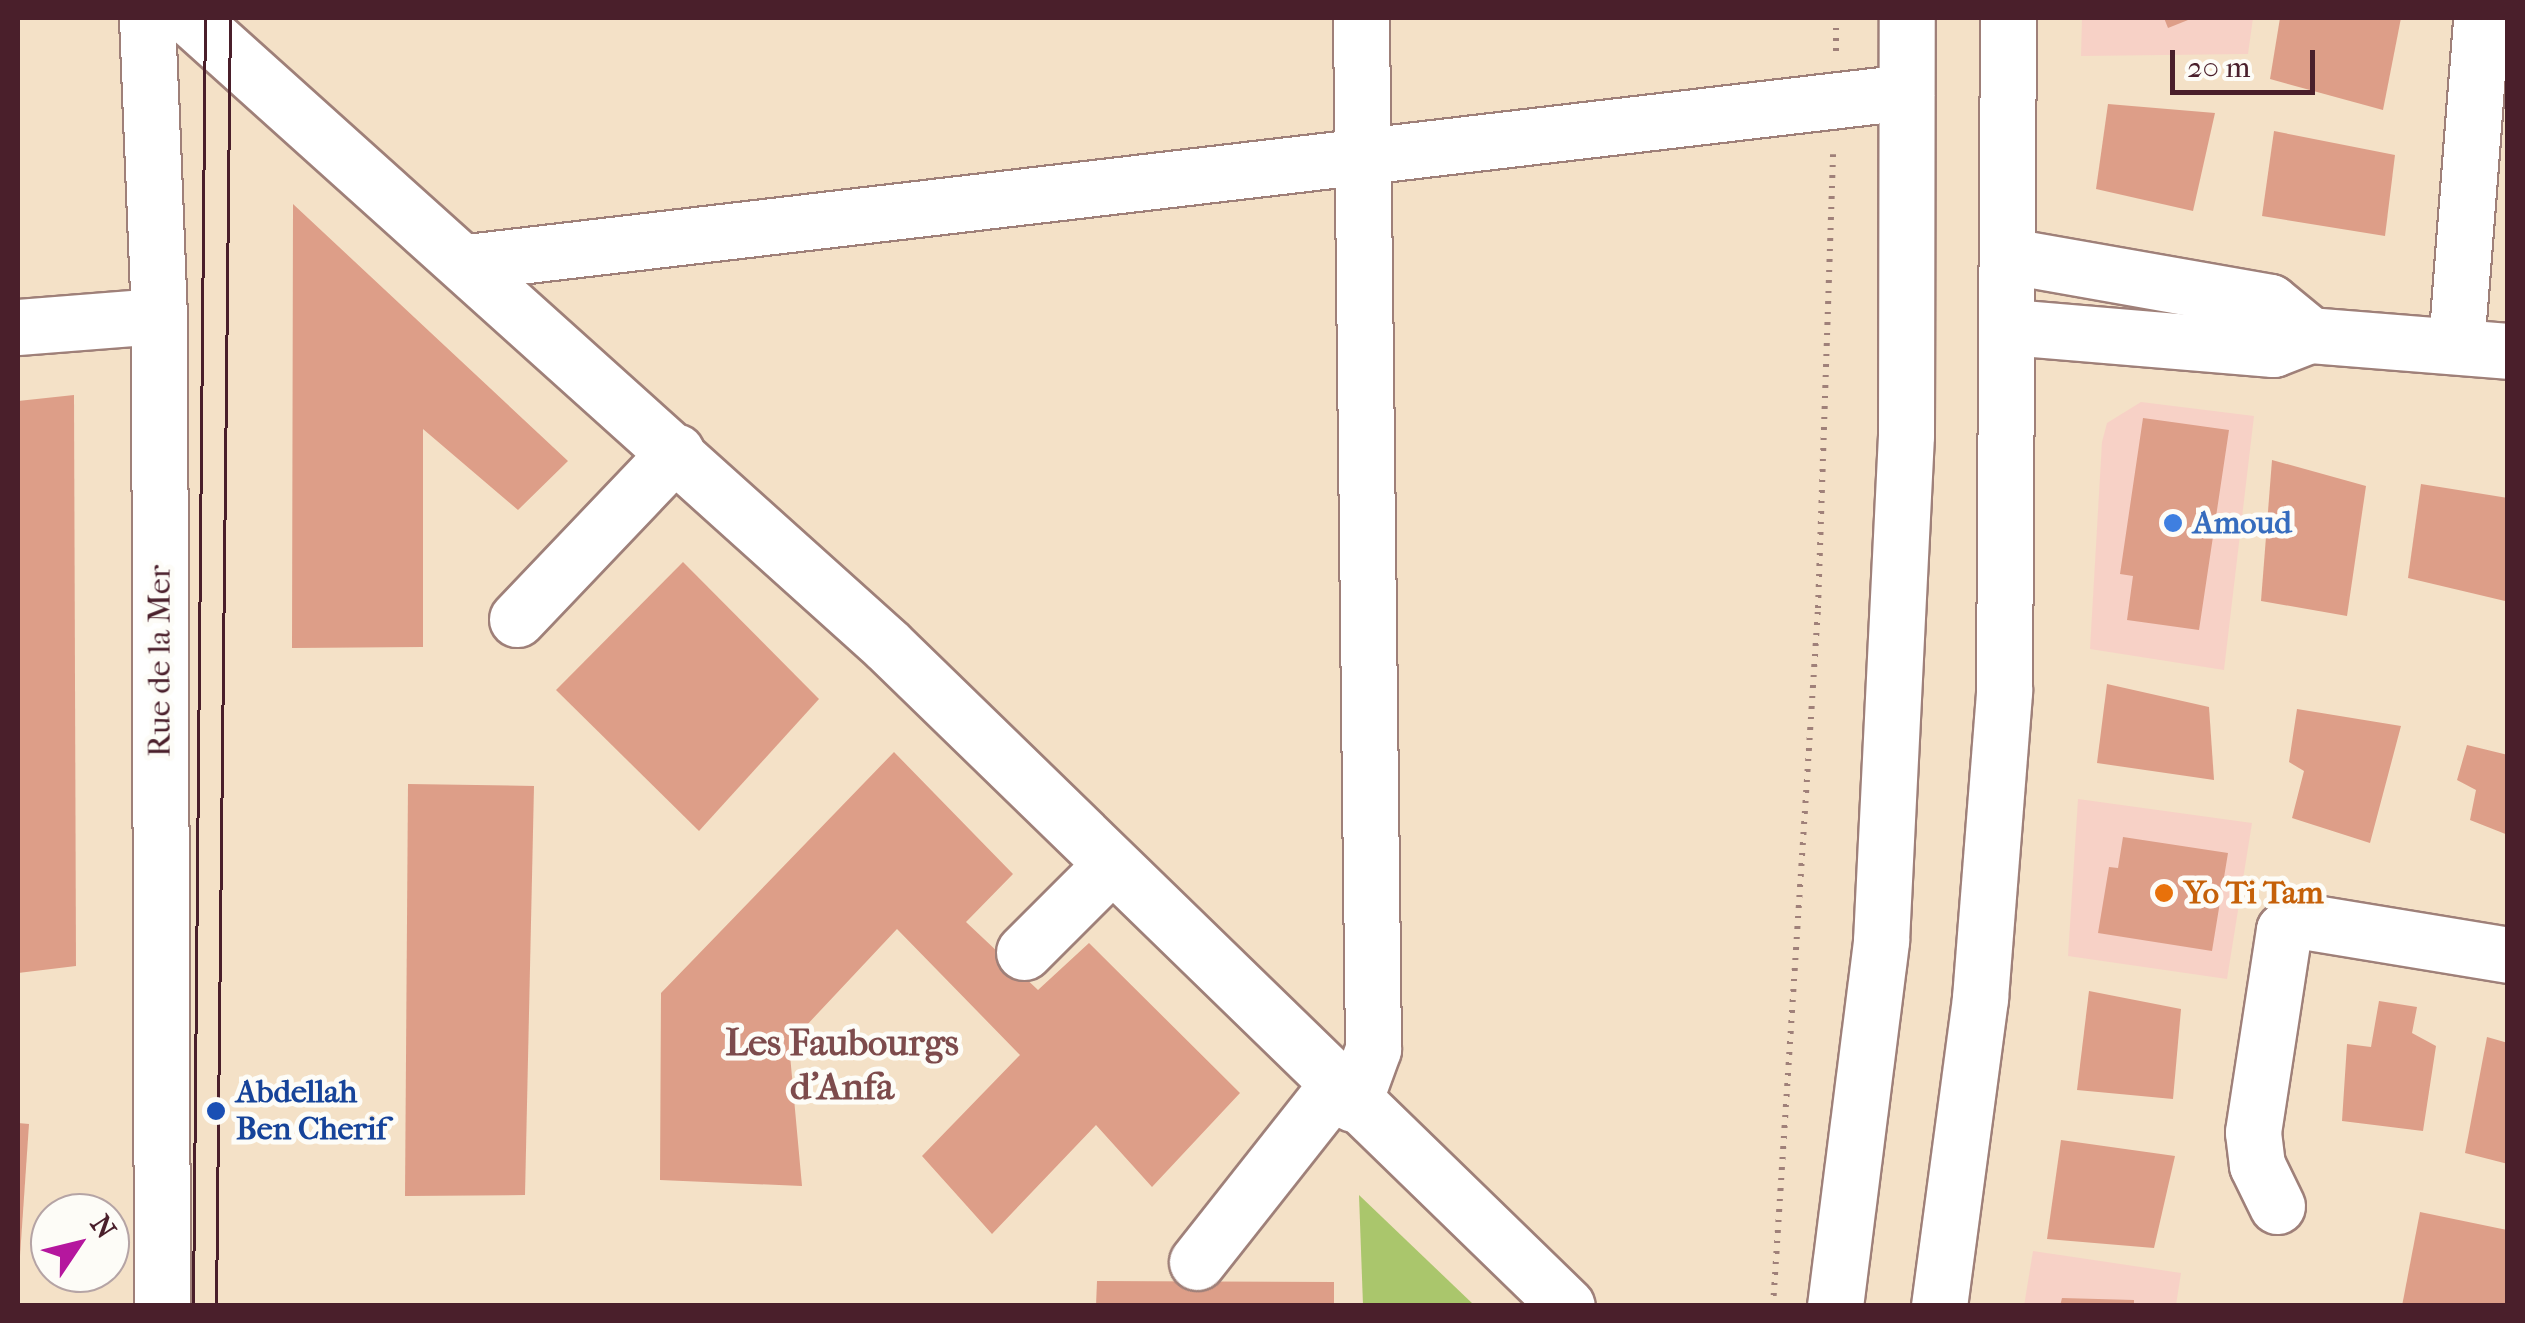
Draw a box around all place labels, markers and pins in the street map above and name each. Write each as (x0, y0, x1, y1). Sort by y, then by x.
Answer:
place label: Amoud (2193, 504, 2292, 542)
marker: Amoud (2162, 512, 2184, 534)
place label: Yo Ti Tam (2184, 874, 2324, 912)
marker: Yo Ti Tam (2153, 882, 2175, 904)
place label: Abdellah Ben Cherif (236, 1074, 387, 1149)
marker: Abdellah Ben Cherif (205, 1100, 227, 1122)

